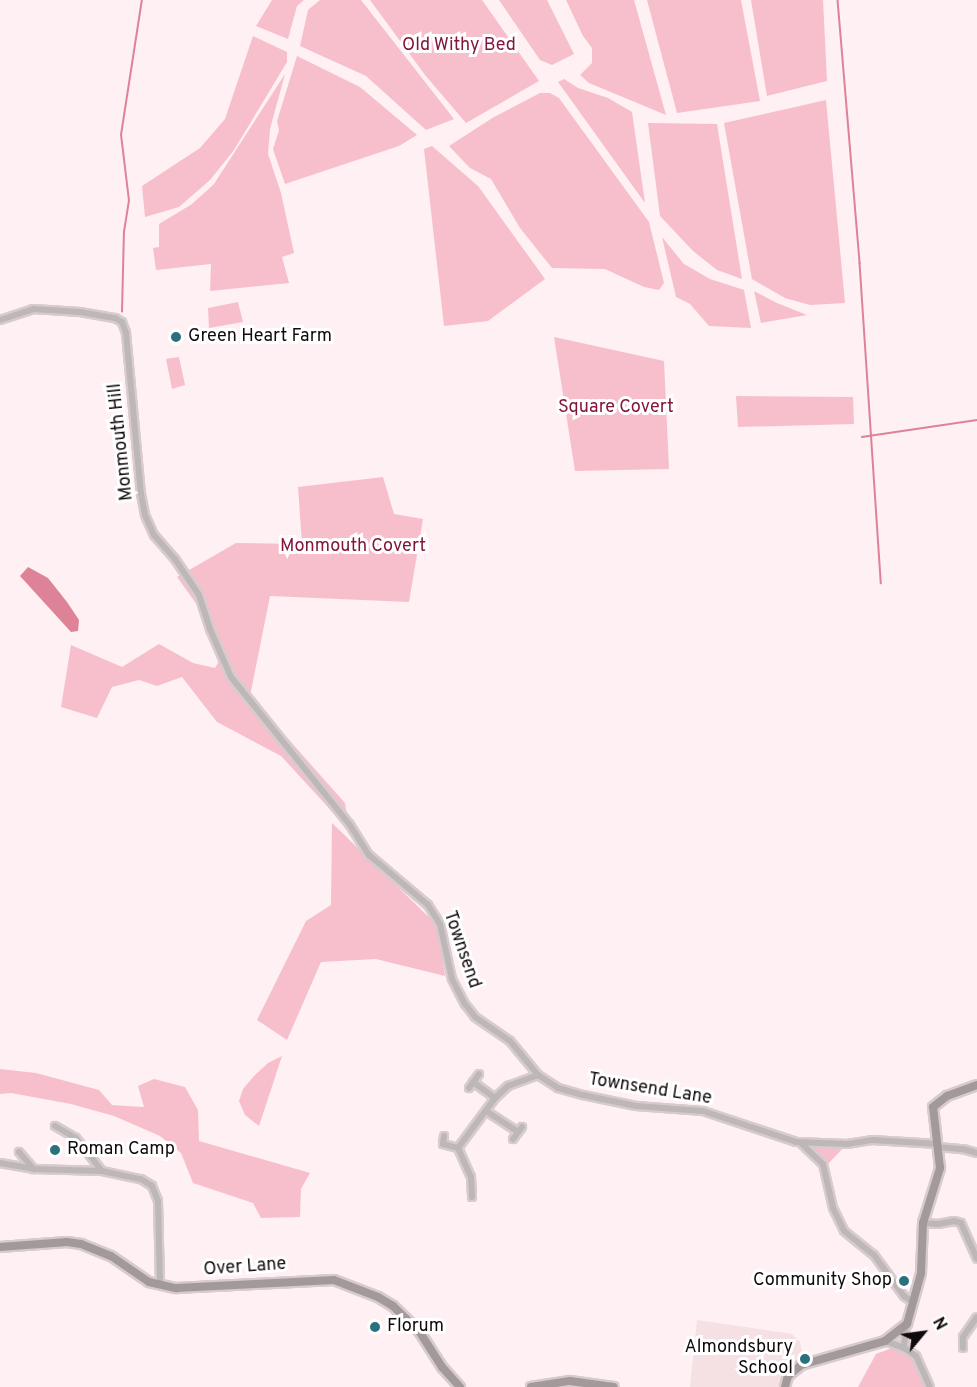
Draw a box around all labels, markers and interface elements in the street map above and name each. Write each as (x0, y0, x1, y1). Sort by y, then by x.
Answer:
park label: Old Withy Bed (402, 35, 516, 57)
place label: Green Heart Farm (188, 326, 332, 348)
marker: Green Heart Farm (169, 330, 183, 344)
street label: Monmouth Hill (105, 382, 139, 502)
park label: Square Covert (558, 397, 674, 419)
park label: Monmouth Covert (280, 536, 426, 558)
street label: Townsend (438, 908, 484, 992)
street label: Townsend Lane (587, 1070, 713, 1110)
place label: Roman Camp (67, 1139, 175, 1161)
marker: Roman Camp (48, 1143, 62, 1157)
street label: Over Lane (203, 1254, 287, 1282)
place label: Community Shop (753, 1270, 892, 1292)
marker: Community Shop (897, 1274, 911, 1288)
north arrow (893, 1303, 953, 1363)
text: N (927, 1314, 950, 1334)
place label: Florum (387, 1316, 444, 1338)
marker: Florum (368, 1320, 382, 1334)
place label: Almondsbury School (685, 1338, 793, 1380)
marker: Almondsbury School (798, 1352, 812, 1366)

